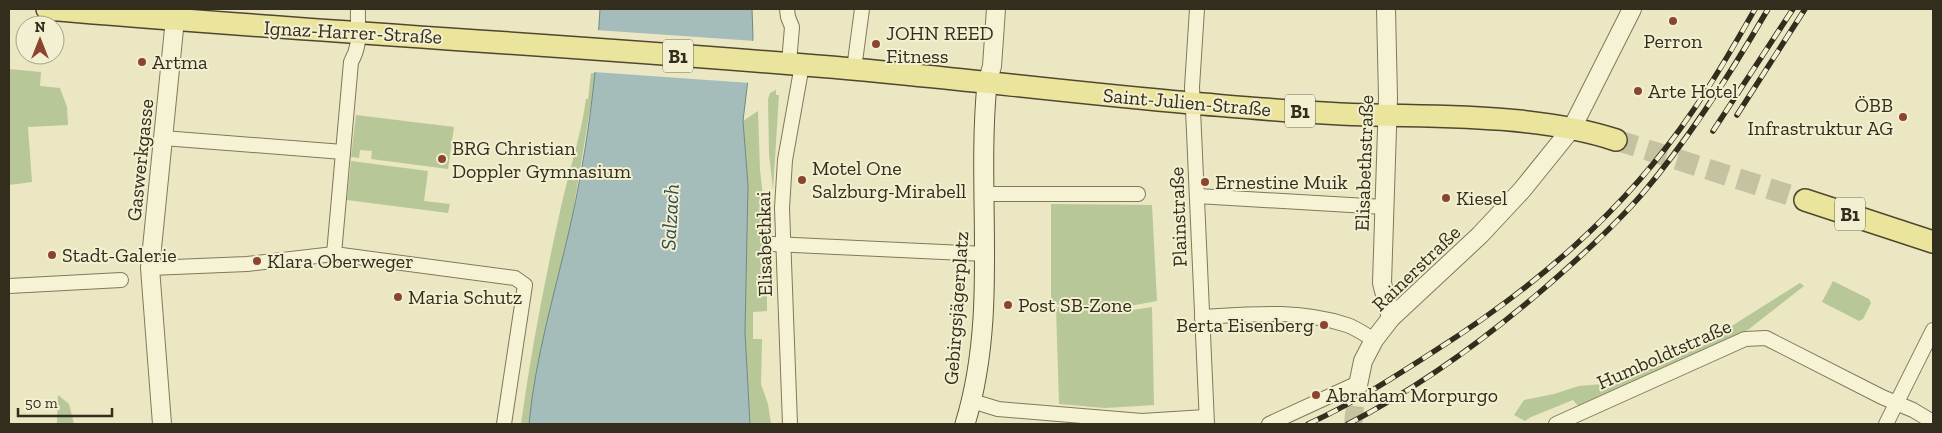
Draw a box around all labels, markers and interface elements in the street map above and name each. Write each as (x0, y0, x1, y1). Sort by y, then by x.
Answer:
north arrow (15, 15, 65, 65)
street label: Ignaz-Harrer-Straße (263, 15, 443, 49)
marker: Perron (1667, 15, 1679, 27)
text: N (35, 19, 46, 36)
place label: JOHN REED Fitness (886, 21, 994, 68)
place label: Perron (1644, 29, 1703, 53)
marker: JOHN REED Fitness (870, 38, 882, 50)
road number: B1 (663, 40, 693, 72)
place label: Artma (152, 50, 208, 74)
marker: Artma (136, 56, 148, 68)
place label: Arte Hotel (1648, 79, 1738, 103)
street label: Saint-Julien-Straße (1102, 83, 1272, 121)
marker: Arte Hotel (1632, 85, 1644, 97)
place label: ÖBB Infrastruktur AG (1748, 93, 1893, 140)
road number: B1 (1285, 94, 1315, 128)
street label: Elisabethstraße (1350, 94, 1378, 232)
street label: Gaswerkgasse (122, 98, 158, 222)
marker: ÖBB Infrastruktur AG (1897, 111, 1909, 123)
place label: BRG Christian Doppler Gymnasium (452, 136, 632, 183)
marker: BRG Christian Doppler Gymnasium (436, 153, 448, 165)
place label: Motel One Salzburg-Mirabell (812, 156, 966, 203)
street label: Plainstraße (1164, 167, 1192, 267)
place label: Ernestine Muik (1215, 170, 1348, 194)
marker: Motel One Salzburg-Mirabell (796, 174, 808, 186)
marker: Ernestine Muik (1199, 176, 1211, 188)
water label: Salzach (655, 183, 684, 251)
place label: Kiesel (1456, 186, 1507, 210)
street label: Elisabethkai (751, 191, 777, 297)
marker: Kiesel (1440, 192, 1452, 204)
road number: B1 (1835, 198, 1865, 230)
street label: Rainerstraße (1367, 220, 1465, 316)
street label: Gebirgsjägerplatz (939, 230, 973, 386)
place label: Stadt-Galerie (62, 243, 177, 267)
marker: Stadt-Galerie (46, 249, 58, 261)
place label: Klara Oberweger (267, 249, 414, 273)
marker: Klara Oberweger (251, 255, 263, 267)
place label: Maria Schutz (408, 285, 522, 309)
marker: Maria Schutz (392, 291, 404, 303)
place label: Post SB-Zone (1018, 293, 1132, 317)
marker: Post SB-Zone (1002, 299, 1014, 311)
place label: Berta Eisenberg (1176, 313, 1314, 337)
street label: Humboldtstraße (1593, 314, 1735, 394)
marker: Berta Eisenberg (1318, 319, 1330, 331)
place label: Abraham Morpurgo (1326, 383, 1498, 407)
scale bar (18, 386, 111, 418)
marker: Abraham Morpurgo (1310, 389, 1322, 401)
text: 50 m (25, 394, 58, 412)

